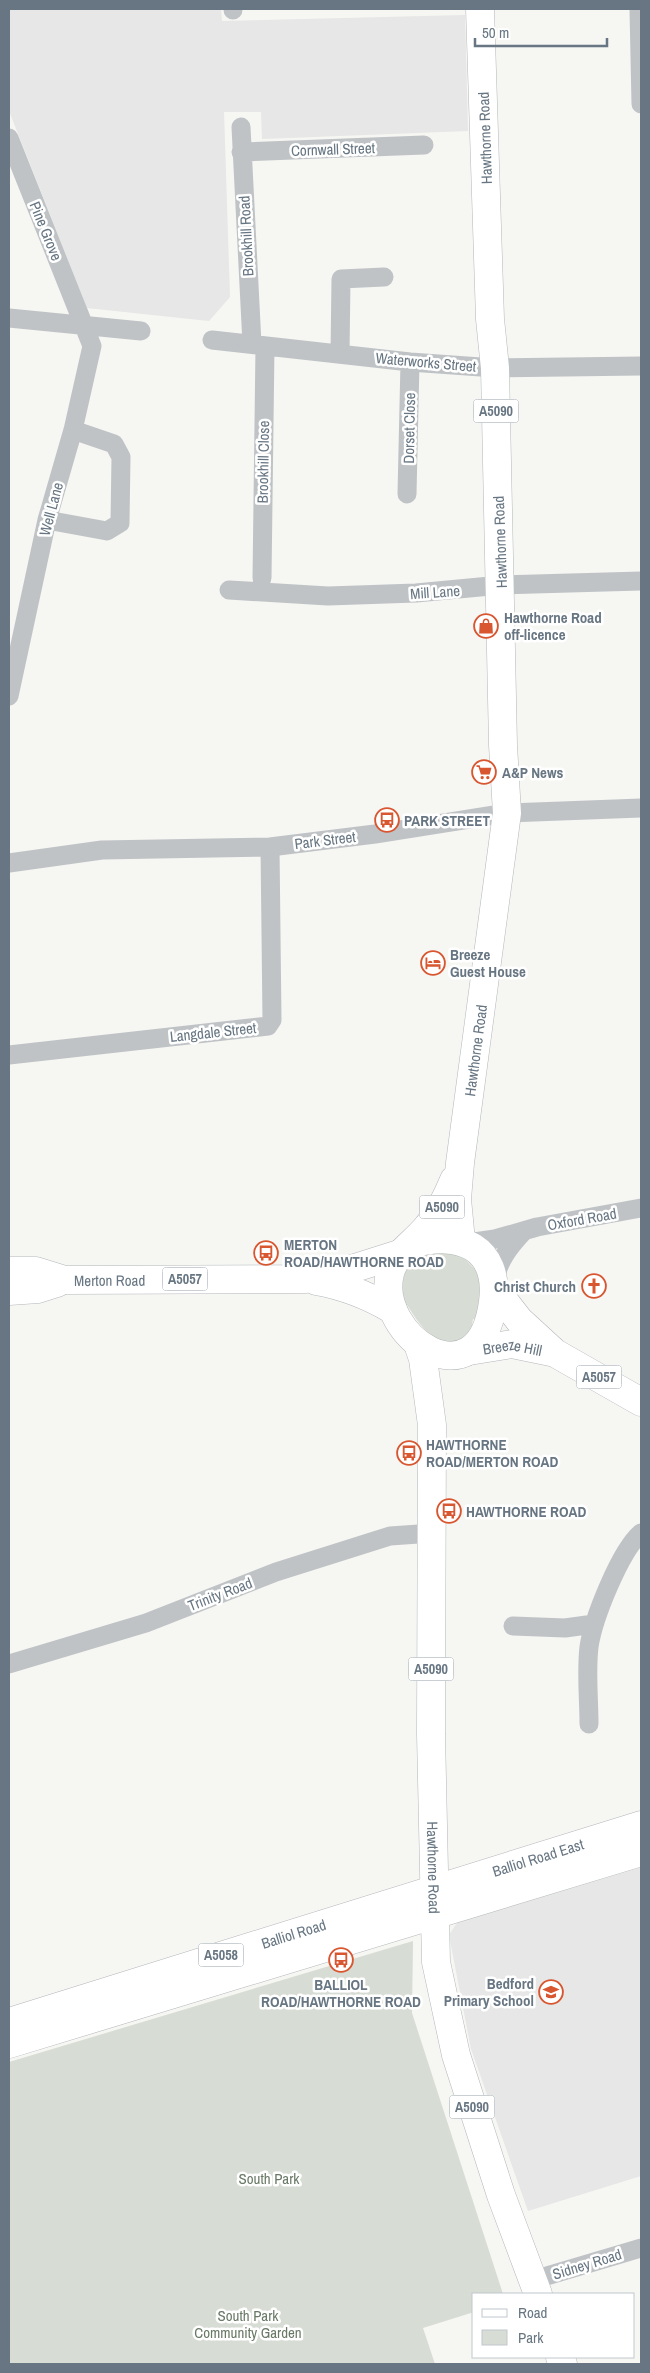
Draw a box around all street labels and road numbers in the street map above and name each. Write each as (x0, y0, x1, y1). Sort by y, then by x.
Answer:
street label: Hawthorne Road (473, 92, 497, 184)
street label: Cornwall Street (291, 137, 376, 161)
street label: Brookhill Road (233, 195, 259, 277)
street label: Pine Grove (25, 198, 67, 264)
street label: Waterworks Street (375, 347, 478, 377)
street label: Dorset Close (398, 392, 420, 464)
road number: A5090 (474, 400, 518, 422)
street label: Brookhill Close (252, 420, 274, 504)
street label: Well Lane (34, 480, 68, 538)
street label: Hawthorne Road (488, 496, 512, 588)
street label: Mill Lane (409, 580, 461, 604)
street label: Park Street (293, 826, 357, 854)
street label: Hawthorne Road (459, 1003, 492, 1098)
street label: Langdale Street (169, 1017, 258, 1047)
road number: A5090 (420, 1196, 464, 1218)
street label: Oxford Road (546, 1203, 618, 1235)
road number: A5057 (162, 1268, 208, 1290)
street label: Merton Road (74, 1269, 145, 1290)
street label: Breeze Hill (481, 1333, 544, 1360)
road number: A5057 (576, 1365, 622, 1388)
street label: Trinity Road (185, 1572, 255, 1616)
road number: A5090 (408, 1658, 454, 1680)
street label: Hawthorne Road (422, 1821, 445, 1914)
street label: Balliol Road East (490, 1833, 587, 1881)
street label: Balliol Road (259, 1913, 328, 1953)
road number: A5058 (198, 1944, 244, 1966)
road number: A5090 (450, 2096, 494, 2118)
street label: Sidney Road (550, 2244, 624, 2284)

